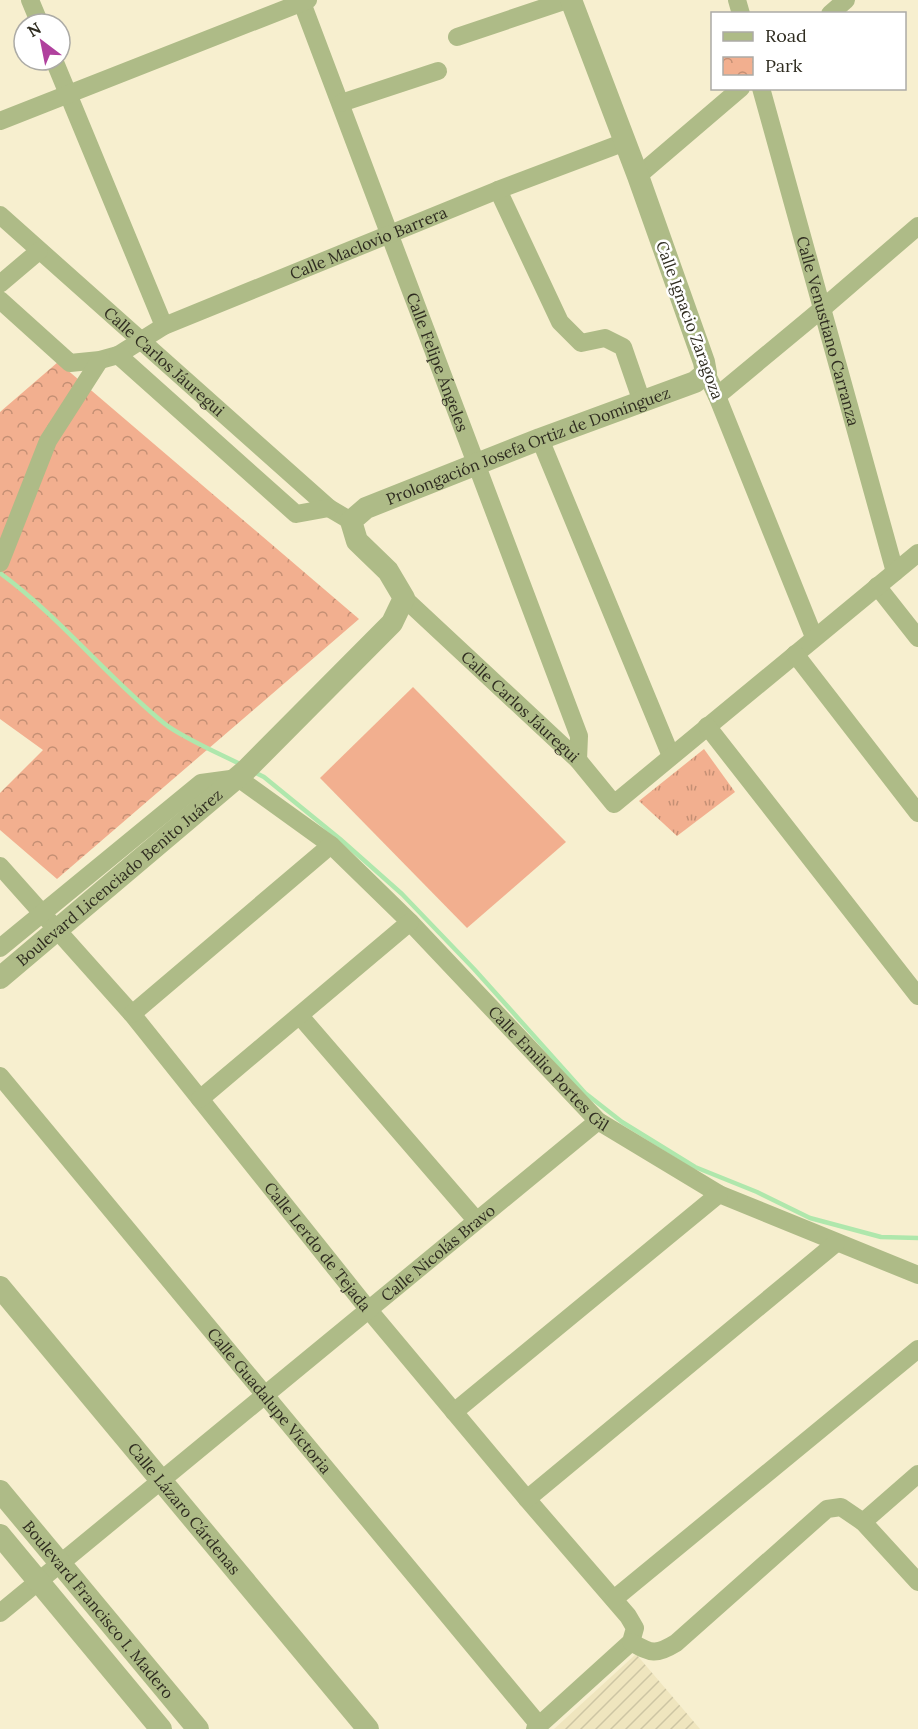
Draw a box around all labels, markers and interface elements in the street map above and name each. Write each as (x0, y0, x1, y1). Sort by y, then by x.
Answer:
north arrow (12, 12, 72, 72)
legend (711, 12, 906, 90)
text: N (24, 18, 45, 41)
text: Road (765, 24, 807, 47)
text: Park (765, 54, 803, 77)
street label: Calle Maclovio Barrera (287, 202, 450, 284)
street label: Calle Venustiano Carranza (792, 234, 864, 428)
street label: Calle Ignacio Zaragoza (652, 238, 728, 402)
street label: Calle Felipe Ángeles (402, 290, 473, 434)
street label: Calle Carlos Jáuregui (100, 302, 229, 420)
street label: Prolongación Josefa Ortiz de Domínguez (383, 382, 673, 509)
street label: Calle Carlos Jáuregui (457, 646, 584, 766)
street label: Boulevard Licenciado Benito Juárez (12, 784, 226, 970)
street label: Calle Emilio Portes Gil (484, 1001, 612, 1135)
street label: Calle Lerdo de Tejada (260, 1178, 376, 1315)
street label: Calle Nicolás Bravo (377, 1200, 499, 1306)
street label: Calle Guadalupe Victoria (203, 1324, 336, 1478)
street label: Calle Lázaro Cárdenas (124, 1438, 245, 1578)
street label: Boulevard Francisco I. Madero (19, 1516, 178, 1702)

